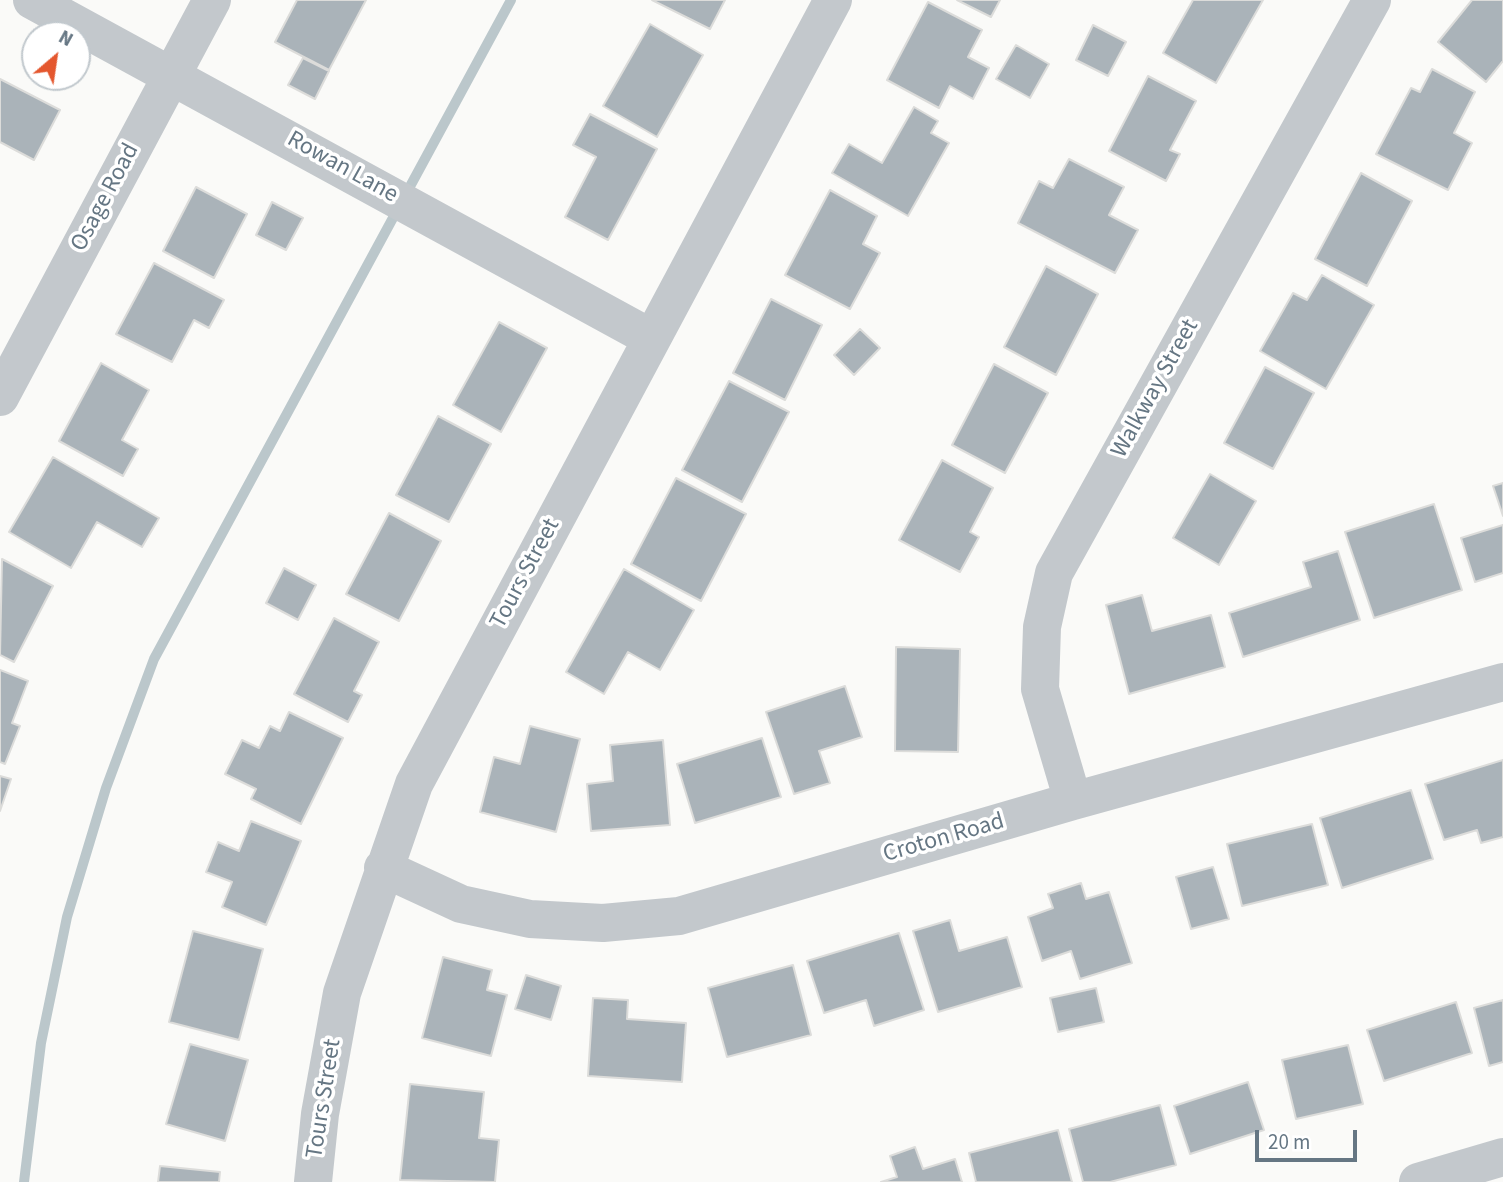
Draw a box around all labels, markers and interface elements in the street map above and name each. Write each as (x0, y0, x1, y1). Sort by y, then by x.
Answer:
north arrow (21, 21, 91, 91)
text: N (53, 24, 78, 54)
street label: Rowan Lane (282, 126, 402, 210)
street label: Osage Road (66, 139, 146, 257)
street label: Walkway Street (1106, 315, 1206, 463)
street label: Tours Street (485, 514, 567, 634)
street label: Croton Road (880, 808, 1008, 870)
street label: Tours Street (301, 1037, 349, 1161)
scale bar (1258, 1116, 1360, 1160)
text: 20 m (1268, 1127, 1310, 1157)

